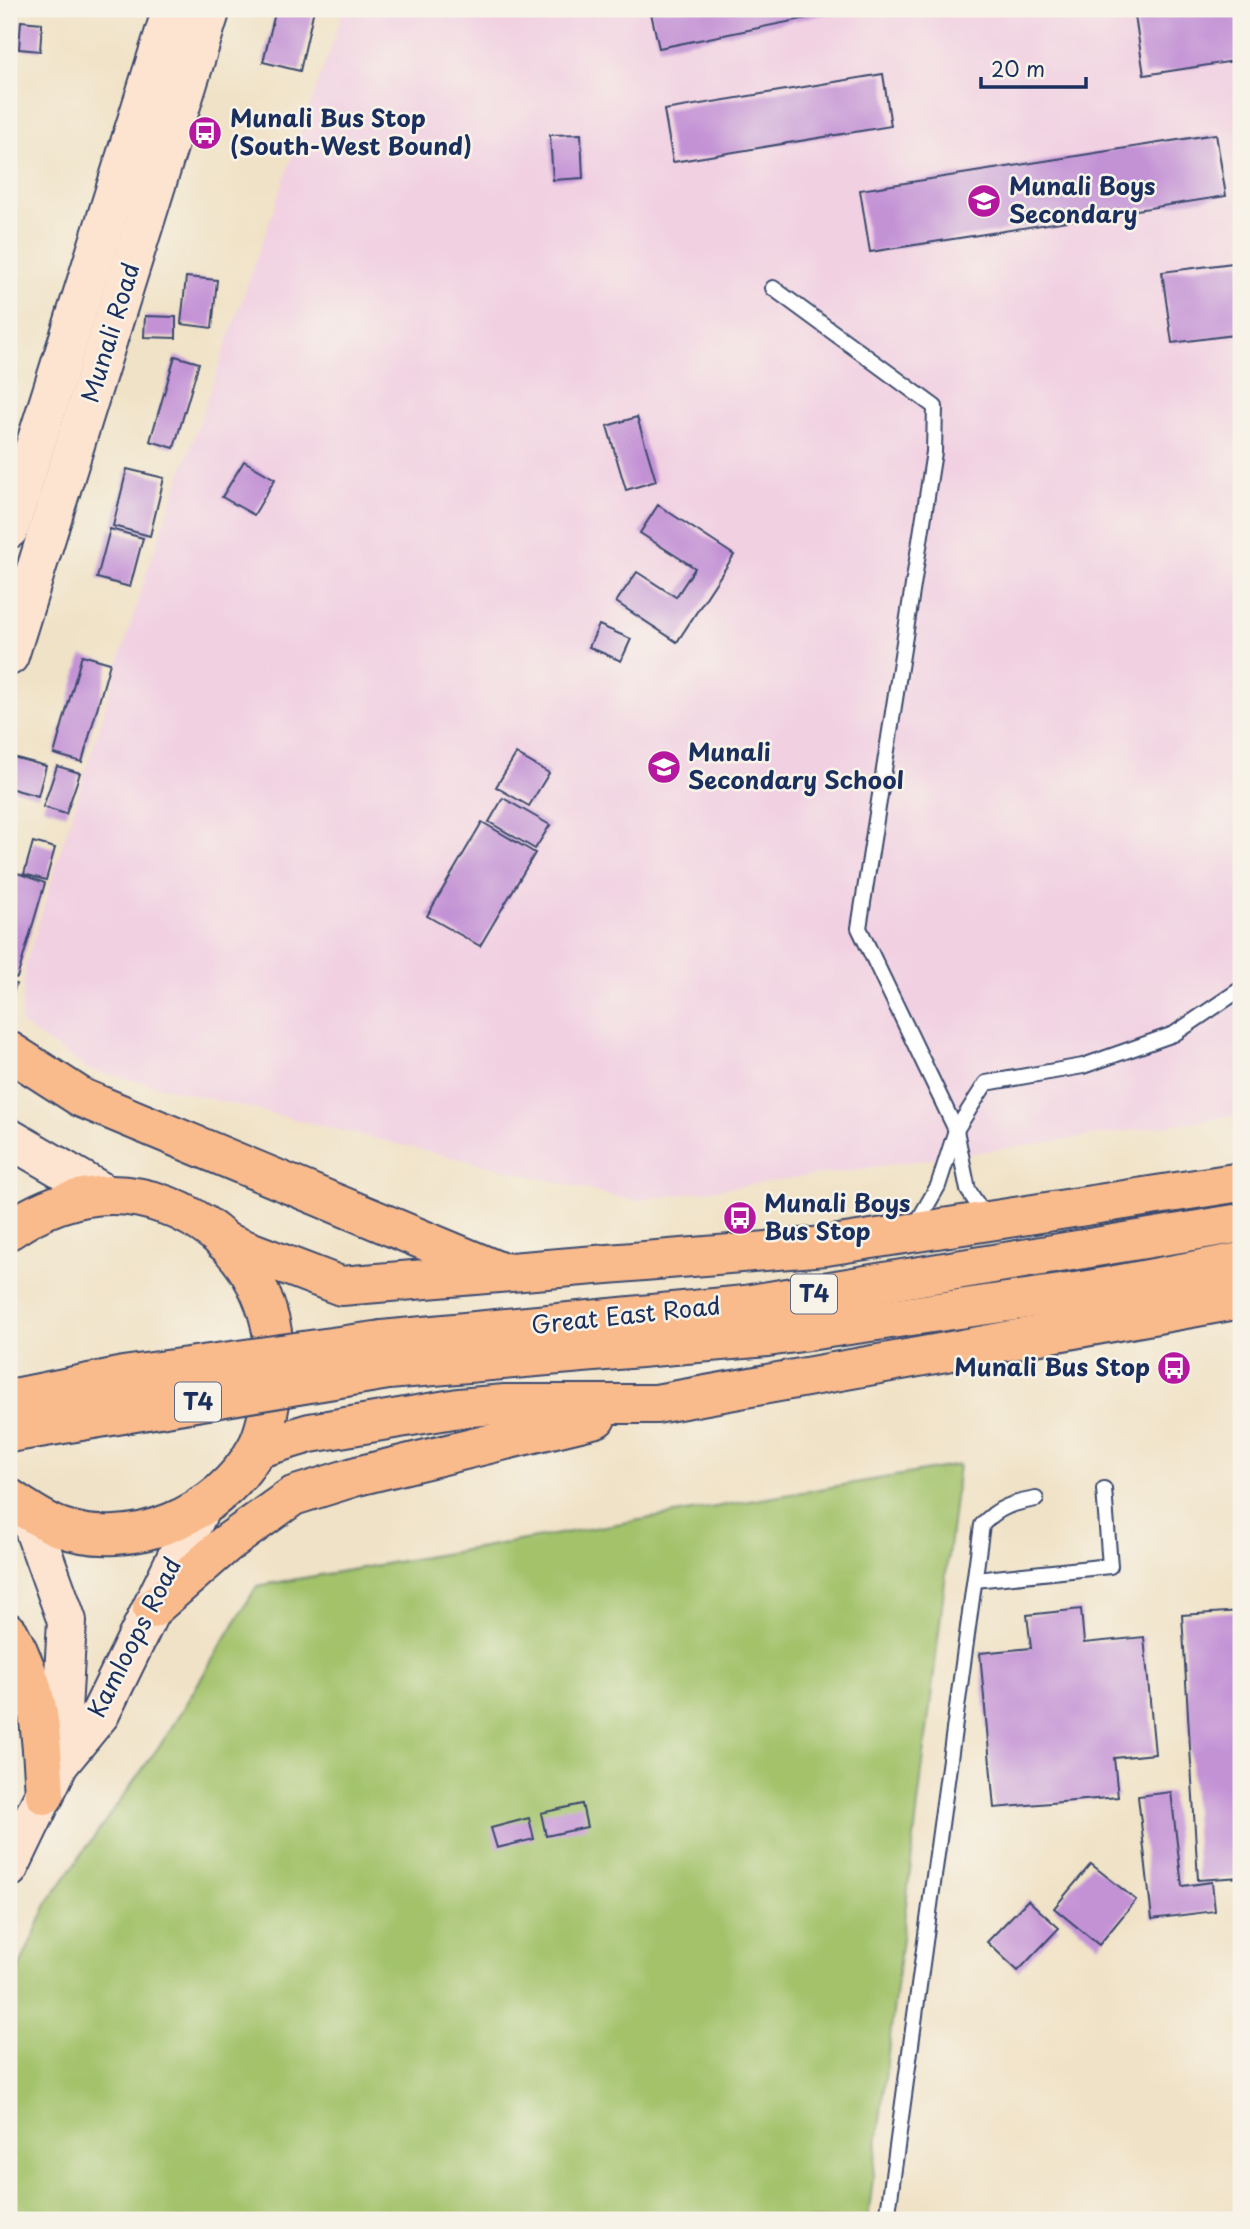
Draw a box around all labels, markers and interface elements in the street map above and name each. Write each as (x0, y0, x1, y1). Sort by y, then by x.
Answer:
scale bar (981, 46, 1086, 90)
text: 20 m (991, 52, 1045, 84)
place label: Munali Bus Stop (South-West Bound) (230, 99, 472, 163)
bus stop icon: Munali Bus Stop (South-West Bound) (186, 114, 224, 152)
place label: Munali Boys Secondary (1009, 167, 1156, 231)
school or university icon: Munali Boys Secondary (965, 182, 1003, 220)
street label: Munali Road (71, 258, 147, 407)
place label: Munali Secondary School (688, 733, 904, 797)
school or university icon: Munali Secondary School (645, 748, 683, 786)
place label: Munali Boys Bus Stop (764, 1184, 911, 1248)
bus stop icon: Munali Boys Bus Stop (721, 1199, 759, 1237)
road number: T4 (791, 1274, 837, 1314)
street label: Great East Road (529, 1286, 722, 1342)
place label: Munali Bus Stop (954, 1348, 1150, 1384)
bus stop icon: Munali Bus Stop (1155, 1349, 1193, 1387)
road number: T4 (175, 1382, 221, 1422)
street label: Kamloops Road (77, 1551, 189, 1723)

